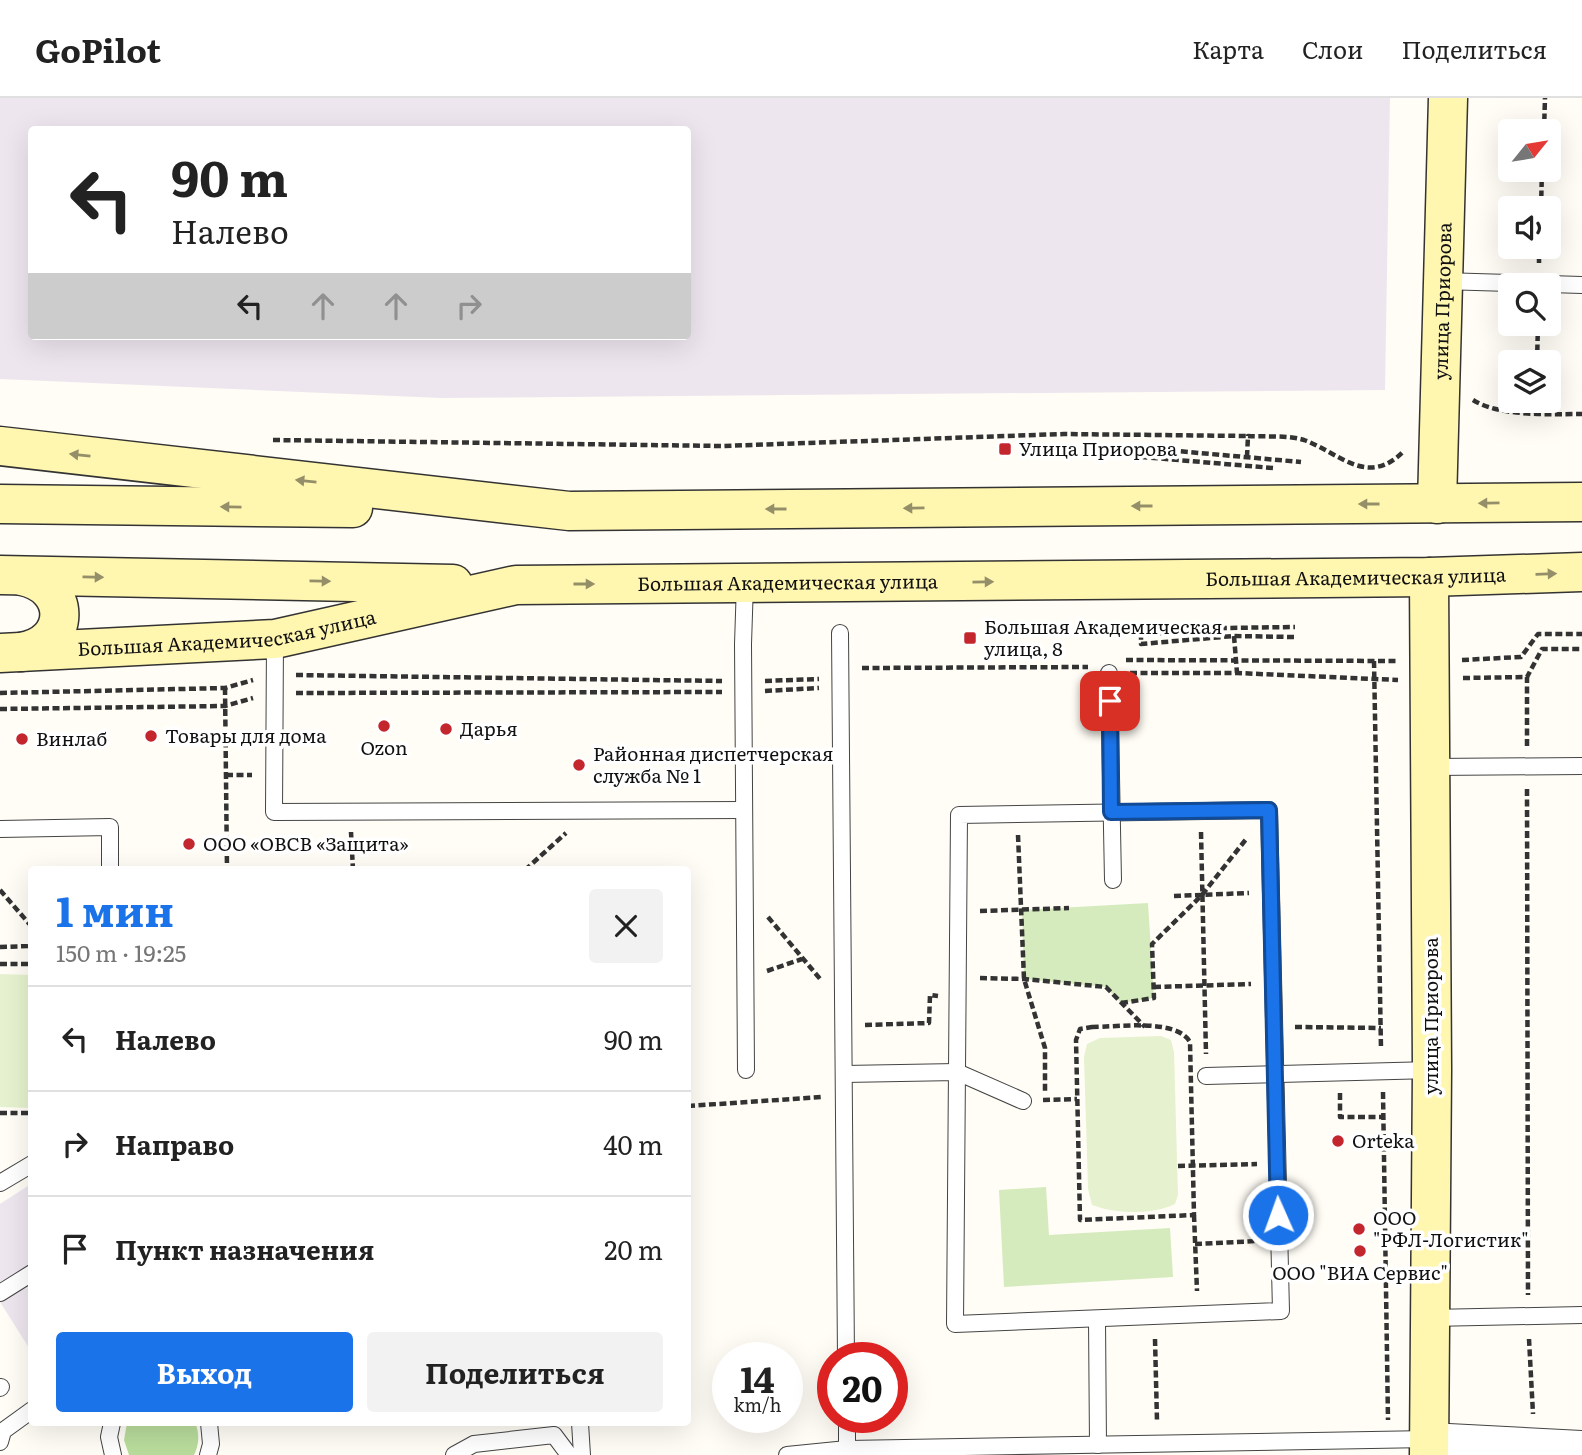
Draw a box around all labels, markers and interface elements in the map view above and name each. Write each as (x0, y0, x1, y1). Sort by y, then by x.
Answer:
text: GoPilot (35, 24, 161, 73)
text: Карта (1192, 31, 1264, 66)
text: Слои (1302, 31, 1363, 66)
text: Поделиться (1401, 31, 1547, 66)
north arrow (1498, 119, 1561, 182)
map controls (1498, 119, 1561, 413)
text: 90 m (171, 139, 288, 212)
icon: left (56, 154, 147, 245)
button: sound (1498, 196, 1561, 259)
text: Налево (171, 206, 289, 254)
street label: улица Приорова (1425, 221, 1458, 380)
button: search (1498, 273, 1561, 336)
icon: left (231, 287, 269, 325)
icon: ahead (304, 287, 342, 325)
icon: ahead (377, 287, 415, 325)
icon: right (450, 287, 488, 325)
button: layers (1498, 350, 1561, 413)
place label: Улица Приорова (1019, 434, 1178, 462)
marker: Улица Приорова (997, 441, 1013, 457)
one-way arrow (69, 450, 91, 461)
one-way arrow (295, 475, 317, 486)
one-way arrow (1478, 497, 1500, 509)
one-way arrow (1358, 498, 1380, 510)
one-way arrow (1130, 500, 1152, 512)
one-way arrow (220, 501, 242, 512)
one-way arrow (903, 502, 925, 514)
one-way arrow (764, 503, 786, 515)
street label: Большая Академическая улица (1205, 559, 1507, 592)
street label: Большая Академическая улица (637, 566, 939, 597)
one-way arrow (1535, 568, 1557, 579)
one-way arrow (82, 571, 104, 583)
one-way arrow (309, 575, 331, 587)
one-way arrow (973, 576, 995, 588)
one-way arrow (574, 578, 596, 590)
street label: Большая Академическая улица (77, 602, 379, 662)
place label: Большая Академическая улица, 8 (984, 612, 1223, 662)
marker: Большая Академическая улица, 8 (962, 630, 978, 646)
pin (1080, 671, 1140, 731)
icon: arrive (1091, 682, 1129, 720)
place label: Дарья (460, 714, 518, 742)
marker: Ozon (376, 718, 392, 734)
place label: Товары для дома (165, 721, 327, 749)
marker: Дарья (438, 721, 454, 737)
place label: Винлаб (36, 724, 107, 752)
marker: Товары для дома (143, 728, 159, 744)
marker: Винлаб (14, 731, 30, 747)
place label: Ozon (360, 733, 408, 761)
place label: Районная диспетчерская служба № 1 (593, 739, 833, 789)
marker: Районная диспетчерская служба № 1 (571, 757, 587, 773)
place label: ООО «ОВСВ «Защита» (203, 829, 409, 857)
marker: ООО «ОВСВ «Защита» (181, 836, 197, 852)
text: 1 мин (56, 878, 174, 940)
button: close (589, 889, 663, 963)
text: 150 m · 19:25 (56, 935, 186, 969)
street label: улица Приорова (1416, 937, 1444, 1095)
text: Налево (115, 1019, 216, 1058)
text: 90 m (604, 1019, 663, 1058)
icon: left (56, 1020, 94, 1058)
text: Направо (115, 1124, 234, 1163)
text: 40 m (603, 1124, 663, 1163)
icon: right (56, 1125, 94, 1163)
place label: Orteka (1352, 1126, 1415, 1154)
marker: Orteka (1330, 1133, 1346, 1149)
position arrow (1241, 1178, 1315, 1252)
place label: ООО "РФЛ-Логистик" (1373, 1203, 1529, 1253)
marker: ООО "РФЛ-Логистик" (1351, 1221, 1367, 1237)
text: Пункт назначения (115, 1229, 374, 1268)
text: 20 m (604, 1229, 663, 1268)
icon: arrive (56, 1230, 94, 1268)
marker: ООО "ВИА Сервис" (1352, 1243, 1368, 1259)
place label: ООО "ВИА Сервис" (1272, 1258, 1448, 1286)
button: Выход (56, 1332, 353, 1412)
button: Поделиться (367, 1332, 663, 1412)
speed limit sign: 20 (817, 1342, 908, 1433)
text: 14 (740, 1352, 775, 1404)
text: km/h (734, 1391, 781, 1418)

